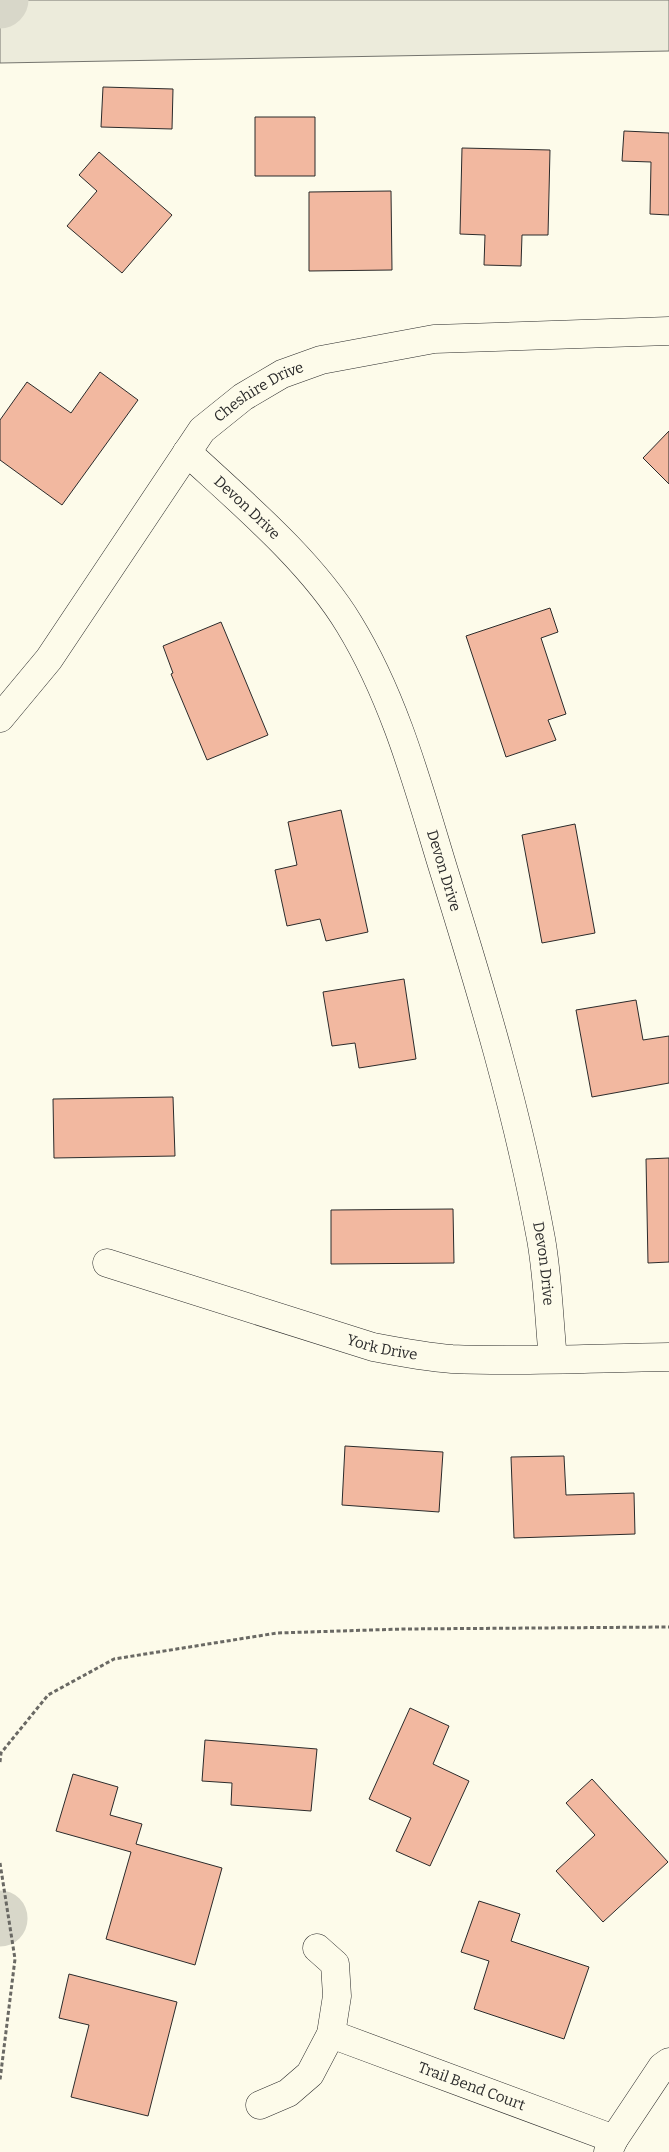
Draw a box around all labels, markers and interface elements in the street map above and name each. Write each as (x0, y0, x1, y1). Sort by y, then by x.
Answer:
street label: Cheshire Drive (210, 358, 306, 426)
street label: Devon Drive (210, 472, 284, 543)
street label: Devon Drive (423, 828, 465, 914)
street label: Devon Drive (529, 1220, 558, 1306)
street label: York Drive (345, 1330, 419, 1364)
street label: Trail Bend Court (415, 2058, 528, 2114)

